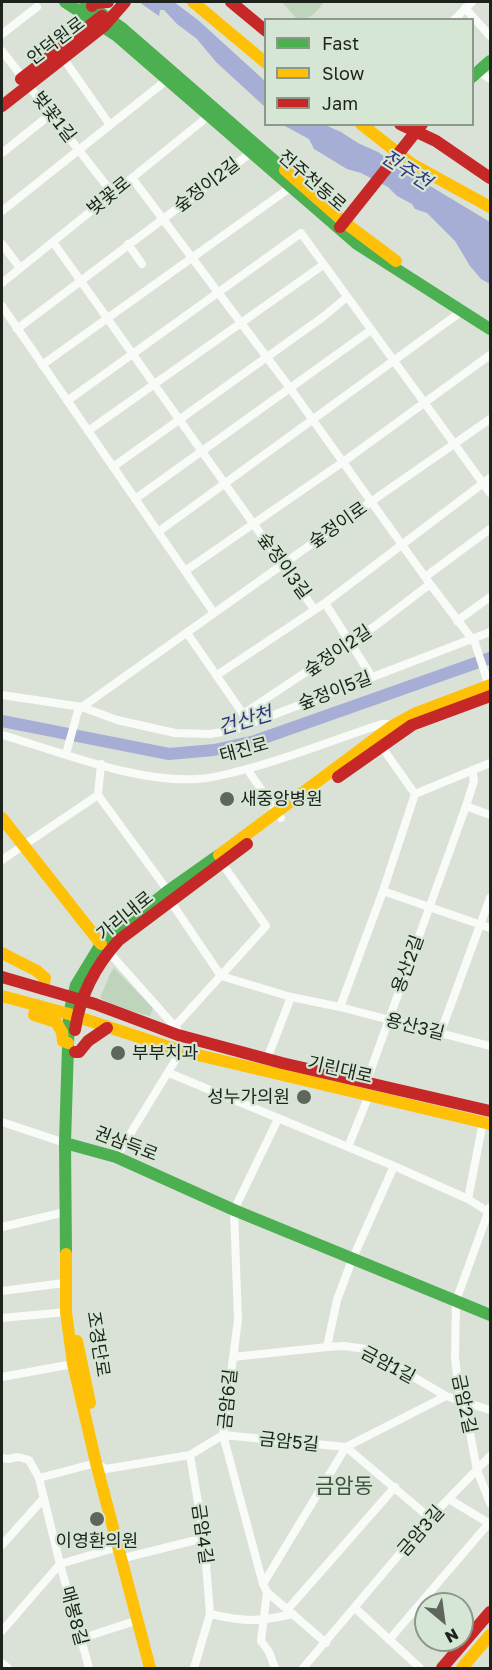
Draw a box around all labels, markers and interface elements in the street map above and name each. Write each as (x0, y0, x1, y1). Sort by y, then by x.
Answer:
street label: 안덕원로 (23, 12, 89, 70)
legend (264, 18, 474, 126)
text: Fast (322, 32, 359, 54)
text: Slow (322, 62, 364, 84)
street label: 벚꽃1길 (28, 87, 80, 147)
text: Jam (322, 92, 358, 114)
water label: 전주천 (376, 145, 436, 195)
street label: 전주천동로 (274, 146, 350, 216)
street label: 숲정이2길 (170, 153, 244, 217)
street label: 벚꽃로 (83, 172, 135, 220)
street label: 숲정이로 (305, 497, 371, 553)
street label: 숲정이3길 (253, 529, 315, 603)
street label: 숲정이2길 (300, 621, 376, 681)
street label: 숲정이5길 (295, 667, 375, 715)
water label: 건산천 (215, 702, 275, 740)
street label: 태진로 (217, 733, 271, 767)
place label: 새중앙병원 (240, 788, 323, 810)
marker: 새중앙병원 (218, 790, 236, 808)
street label: 가리내로 (92, 887, 158, 945)
street label: 용산2길 (388, 932, 428, 996)
street label: 용산3길 (383, 1009, 447, 1045)
place label: 부부치과 (132, 1042, 198, 1064)
marker: 부부치과 (109, 1044, 127, 1062)
street label: 기린대로 (305, 1052, 375, 1088)
place label: 성누가의원 (207, 1086, 290, 1108)
marker: 성누가의원 (295, 1088, 313, 1106)
street label: 권삼득로 (91, 1122, 161, 1166)
street label: 조경단로 (82, 1310, 114, 1378)
street label: 금암1길 (357, 1342, 419, 1388)
street label: 금암6길 (214, 1368, 242, 1430)
street label: 금암2길 (447, 1372, 481, 1436)
street label: 금암5길 (258, 1428, 320, 1456)
district label: 금암동 (315, 1473, 373, 1499)
street label: 금암3길 (393, 1501, 449, 1561)
street label: 금암4길 (187, 1502, 217, 1566)
marker: 이영환의원 (88, 1510, 106, 1528)
place label: 이영환의원 (56, 1530, 138, 1552)
street label: 매봉8길 (56, 1584, 92, 1648)
north arrow (414, 1592, 474, 1652)
text: N (442, 1624, 462, 1648)

